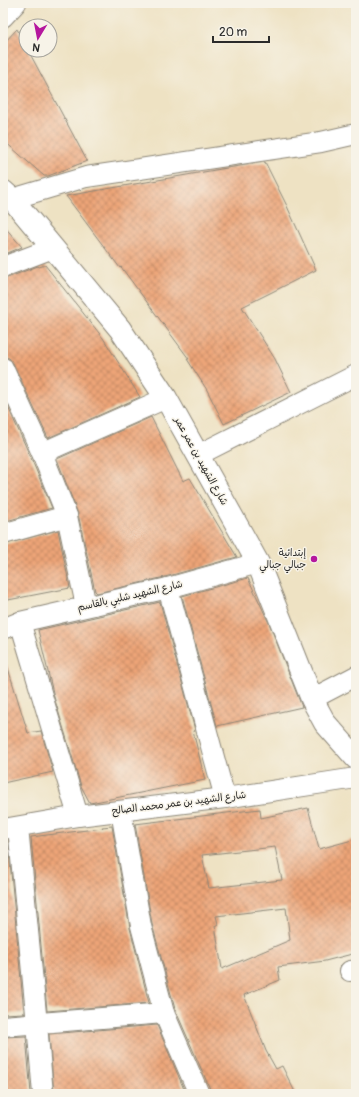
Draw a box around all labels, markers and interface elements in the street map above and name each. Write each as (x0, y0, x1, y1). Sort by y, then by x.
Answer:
north arrow (18, 18, 58, 58)
scale bar (213, 18, 269, 44)
text: 20 m (219, 25, 248, 40)
text: N (31, 40, 41, 54)
street label: شارع الشهيد بن عمر عمر (170, 414, 230, 508)
place label: إبتدائية جبالي جبالي (259, 547, 307, 574)
marker: إبتدائية جبالي جبالي (309, 554, 319, 564)
street label: شارع الشهيد شلبي بالقاسم (76, 578, 185, 617)
street label: شارع الشهيد بن عمر محمد الصالح (111, 789, 247, 818)

